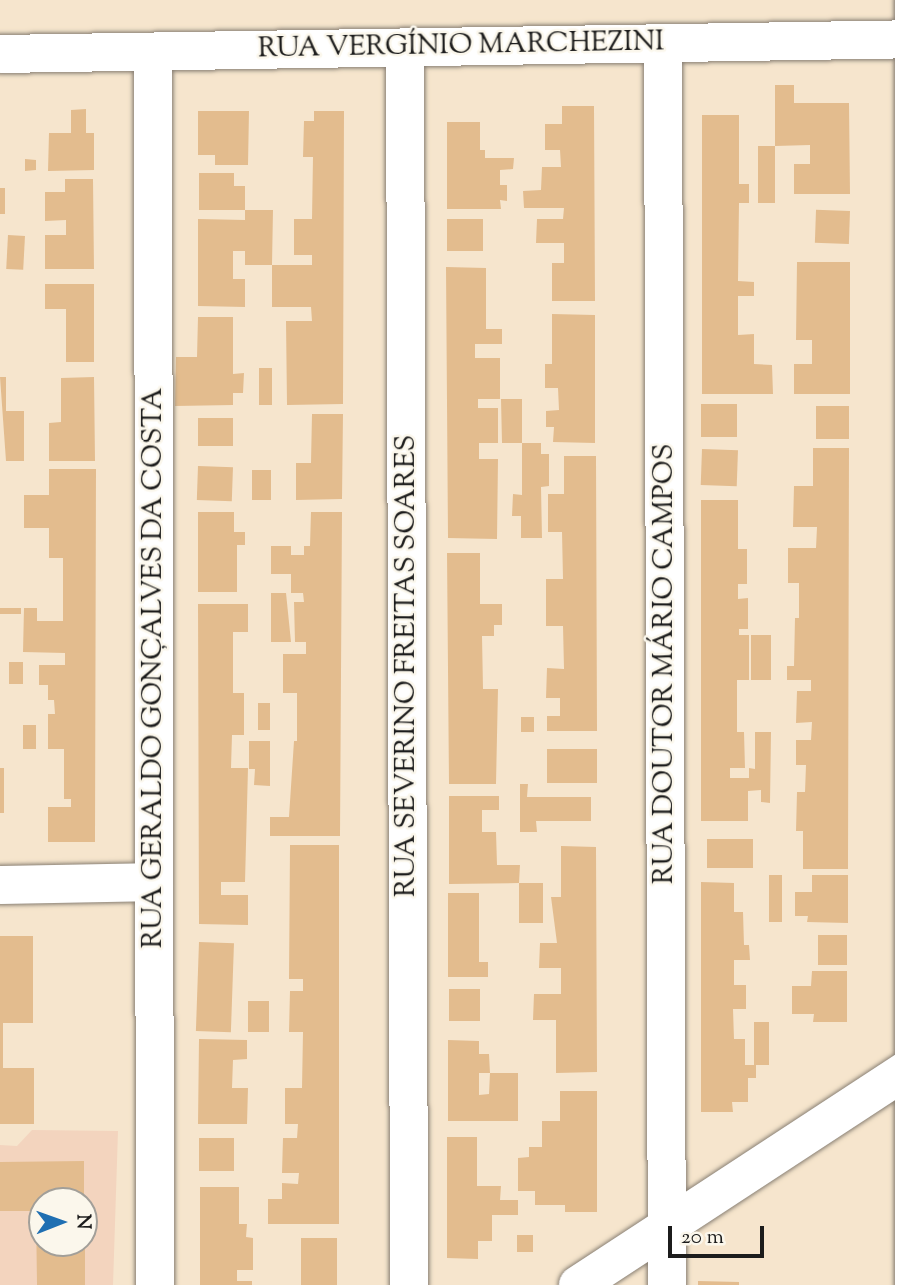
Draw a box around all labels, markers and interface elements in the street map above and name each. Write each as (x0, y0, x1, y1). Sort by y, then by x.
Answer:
street label: RUA VERGÍNIO MARCHEZINI (257, 26, 665, 66)
street label: RUA GERALDO GONÇALVES DA COSTA (137, 388, 171, 948)
street label: RUA SEVERINO FREITAS SOARES (390, 435, 424, 897)
street label: RUA DOUTOR MÁRIO CAMPOS (648, 444, 682, 884)
north arrow (28, 1187, 98, 1257)
scale bar (671, 1212, 767, 1256)
text: N (69, 1214, 96, 1229)
text: 20 m (681, 1223, 724, 1253)

